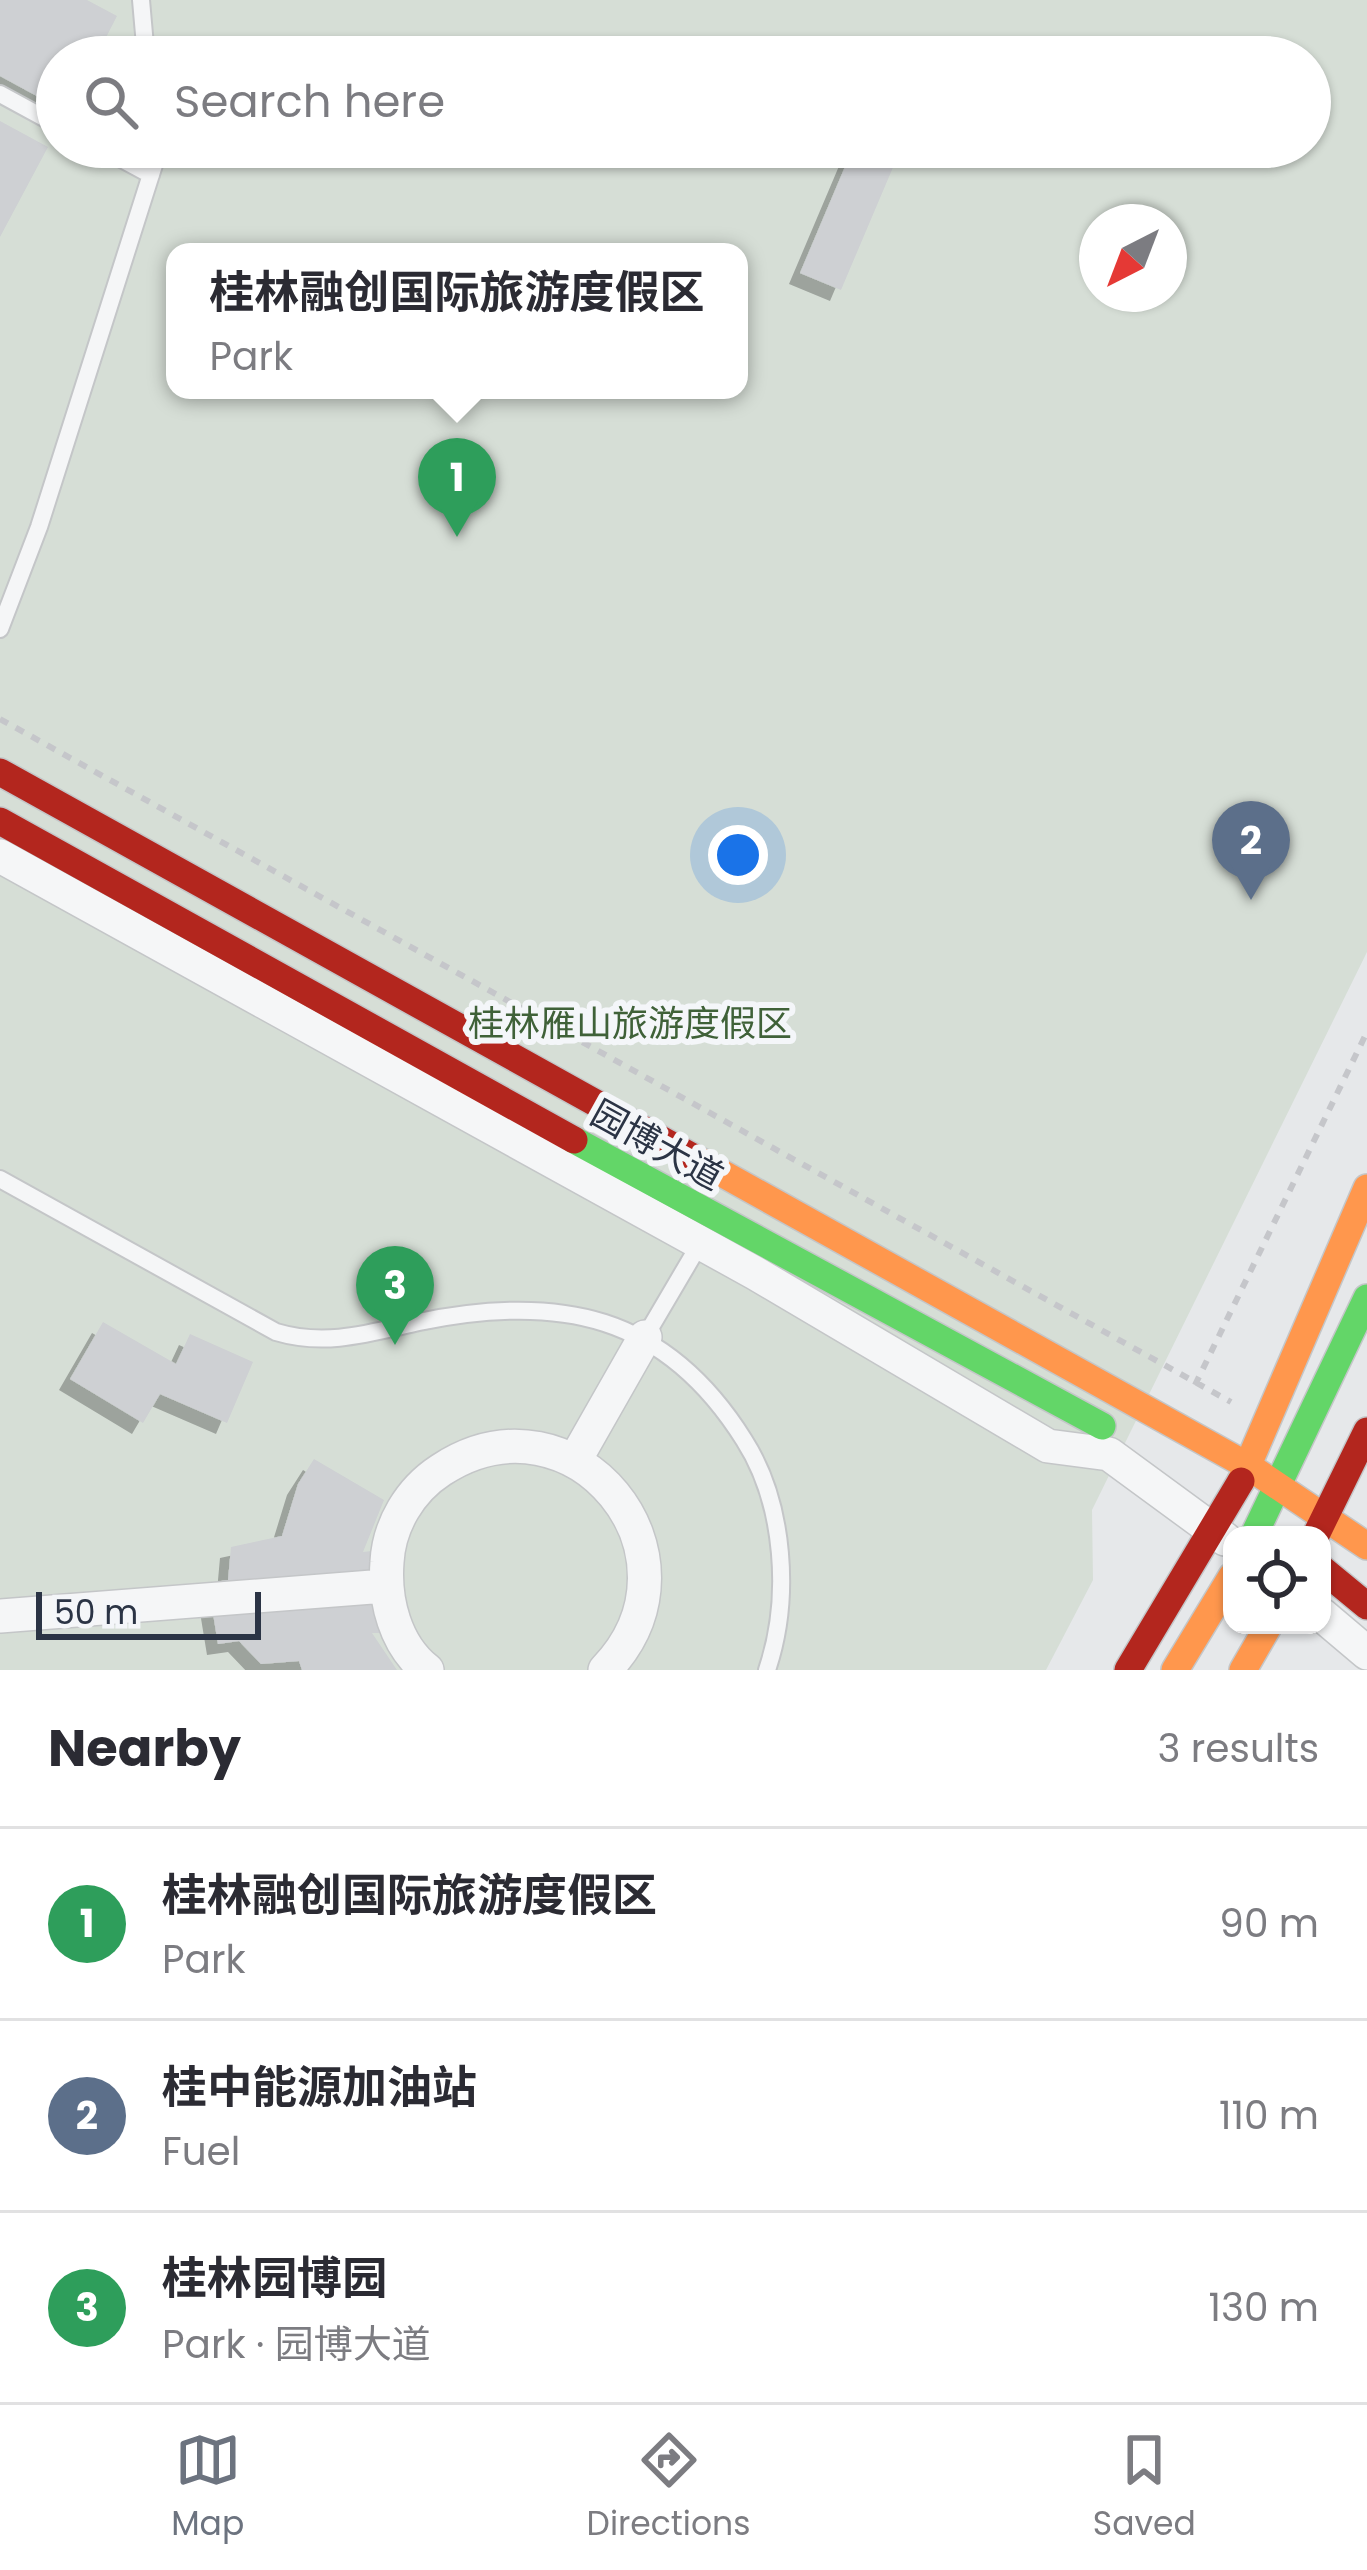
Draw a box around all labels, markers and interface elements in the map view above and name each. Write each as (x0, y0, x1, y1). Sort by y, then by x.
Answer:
search box (36, 36, 1331, 168)
icon: search (78, 69, 144, 135)
text: Search here (174, 70, 445, 133)
north arrow (1079, 204, 1187, 312)
popup (166, 243, 748, 399)
text: 桂林融创国际旅游度假区 (209, 261, 705, 324)
text: Park (209, 329, 293, 384)
pin: 1 (418, 438, 496, 537)
pin: 2 (1212, 801, 1290, 900)
your location (708, 825, 768, 885)
park label: 桂林雁山旅游度假区 (468, 998, 792, 1049)
street label: 园博大道 (582, 1088, 732, 1202)
pin: 3 (356, 1246, 434, 1345)
map controls (1223, 1526, 1331, 1634)
button: locate (1223, 1526, 1331, 1634)
scale bar (36, 1586, 261, 1639)
text: 50 m (54, 1589, 138, 1636)
text: Nearby (48, 1712, 241, 1784)
text: 3 results (1157, 1721, 1319, 1776)
text: 桂林融创国际旅游度假区 (162, 1864, 657, 1927)
text: 1 (80, 1896, 94, 1951)
text: 90 m (1219, 1896, 1319, 1951)
text: Park (162, 1932, 246, 1987)
text: 桂中能源加油站 (162, 2056, 477, 2119)
text: 2 (76, 2088, 98, 2143)
text: 110 m (1219, 2088, 1319, 2143)
text: Fuel (162, 2124, 240, 2179)
text: 桂林园博园 (162, 2247, 387, 2310)
text: 3 (75, 2280, 99, 2335)
text: 130 m (1208, 2280, 1319, 2335)
text: Park · 园博大道 (162, 2317, 431, 2372)
tab: Map (171, 2427, 244, 2549)
tab: Directions (587, 2427, 750, 2549)
tab: Saved (1093, 2427, 1196, 2549)

